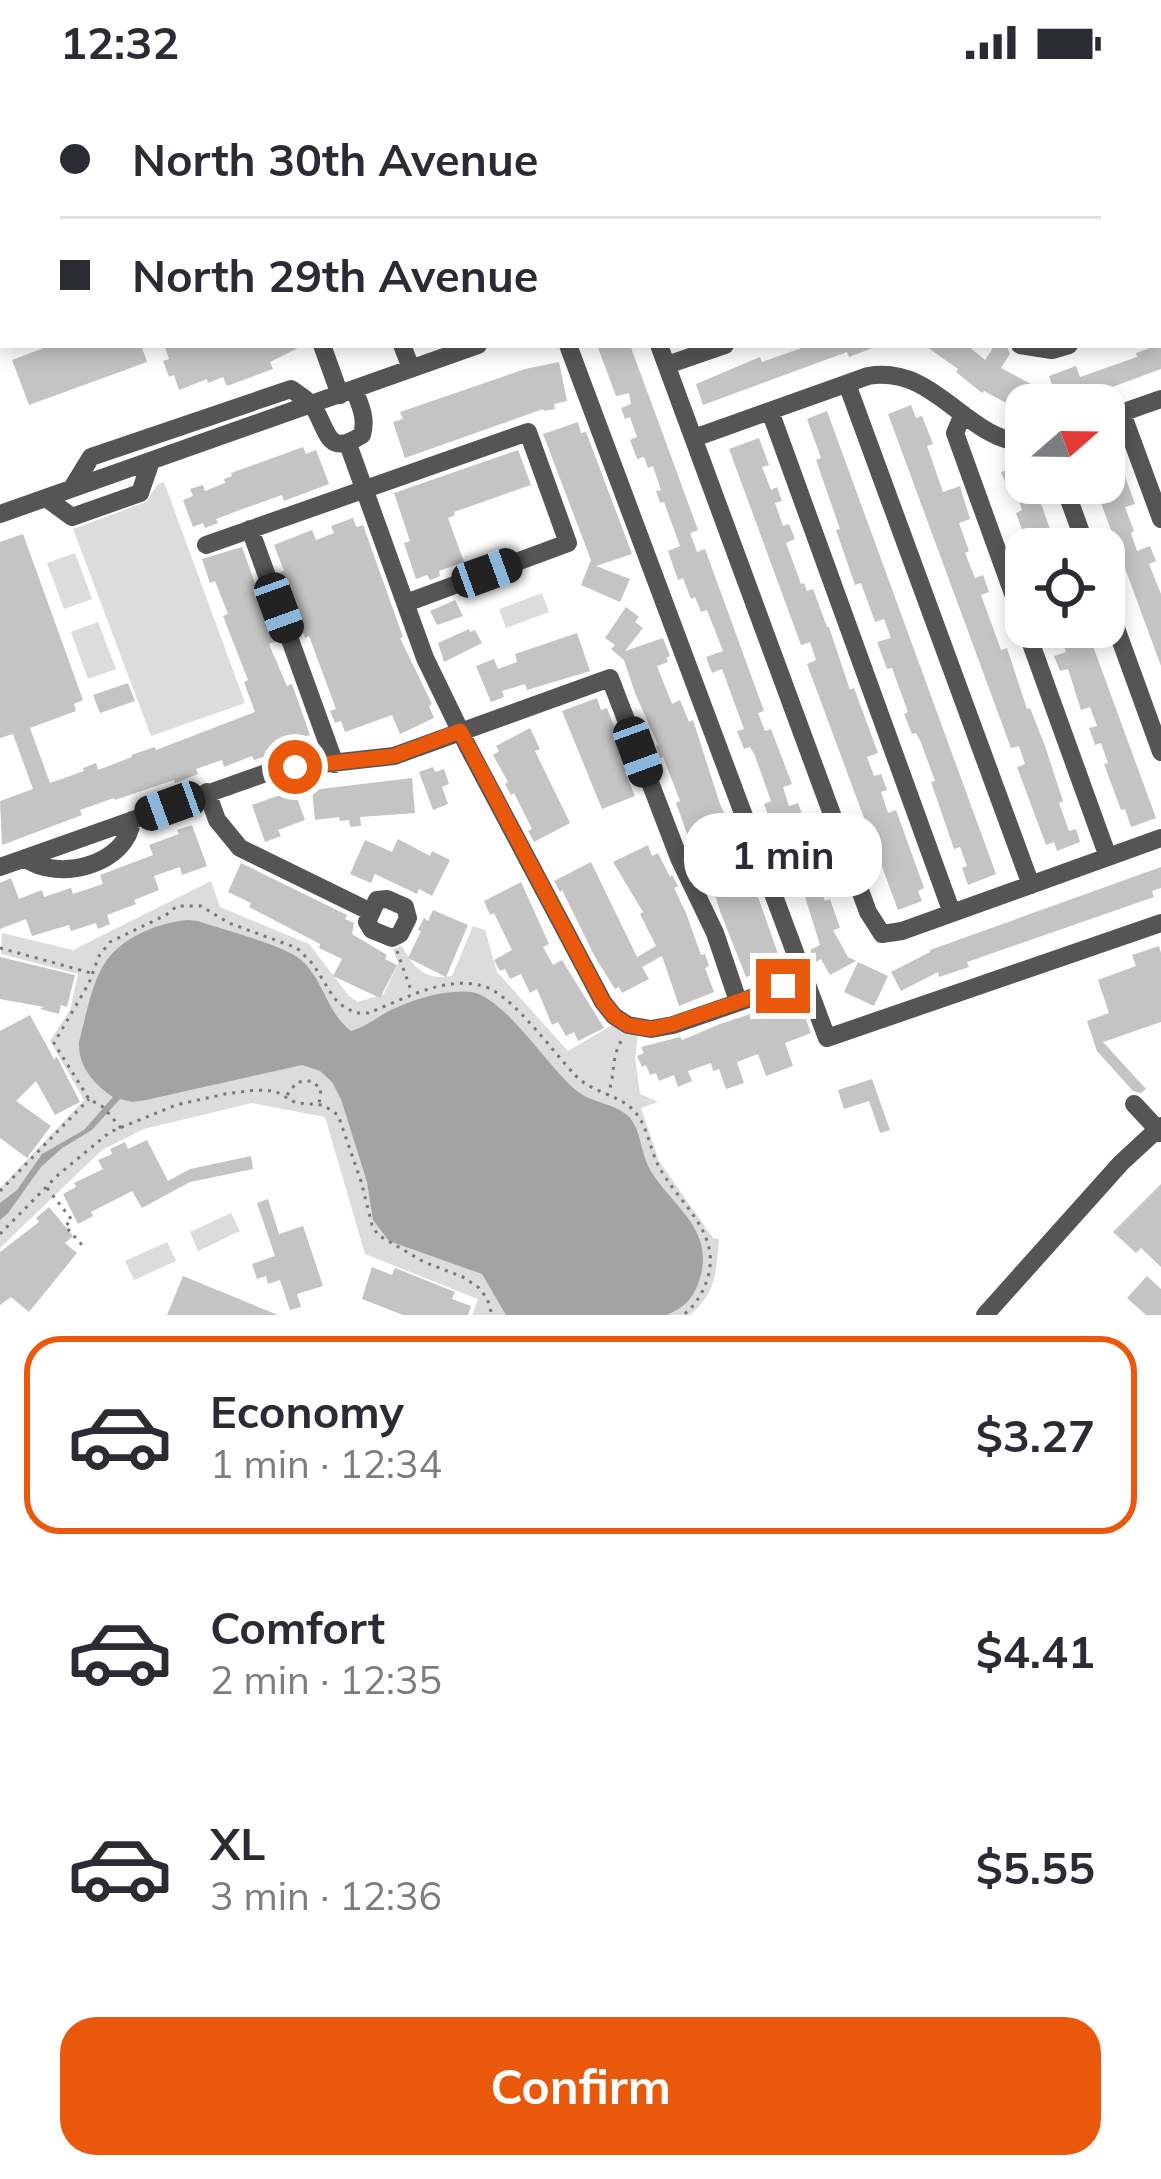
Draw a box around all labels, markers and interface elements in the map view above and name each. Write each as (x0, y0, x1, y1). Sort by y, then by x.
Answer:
text: 12:32 (60, 14, 179, 70)
text: North 30th Avenue (132, 131, 538, 187)
text: North 29th Avenue (132, 247, 538, 303)
north arrow (1005, 384, 1125, 504)
map controls (1005, 384, 1125, 648)
button: locate (1005, 528, 1125, 648)
car (447, 544, 527, 602)
car (250, 568, 308, 648)
car (609, 712, 667, 792)
route start (268, 740, 322, 794)
car (130, 777, 210, 835)
callout: 1 min (684, 812, 882, 896)
text: 1 min (732, 830, 834, 879)
route end (756, 959, 810, 1013)
icon: car (66, 1381, 174, 1489)
text: Economy (210, 1383, 404, 1439)
text: $3.27 (976, 1407, 1095, 1463)
text: 1 min · 12:34 (210, 1439, 442, 1488)
icon: car (66, 1597, 174, 1705)
text: Comfort (210, 1599, 385, 1655)
text: $4.41 (976, 1623, 1095, 1679)
text: 2 min · 12:35 (210, 1655, 442, 1704)
icon: car (66, 1813, 174, 1921)
text: XL (210, 1815, 265, 1871)
text: $5.55 (976, 1839, 1095, 1895)
text: 3 min · 12:36 (210, 1871, 442, 1920)
button: Confirm (60, 2017, 1101, 2155)

